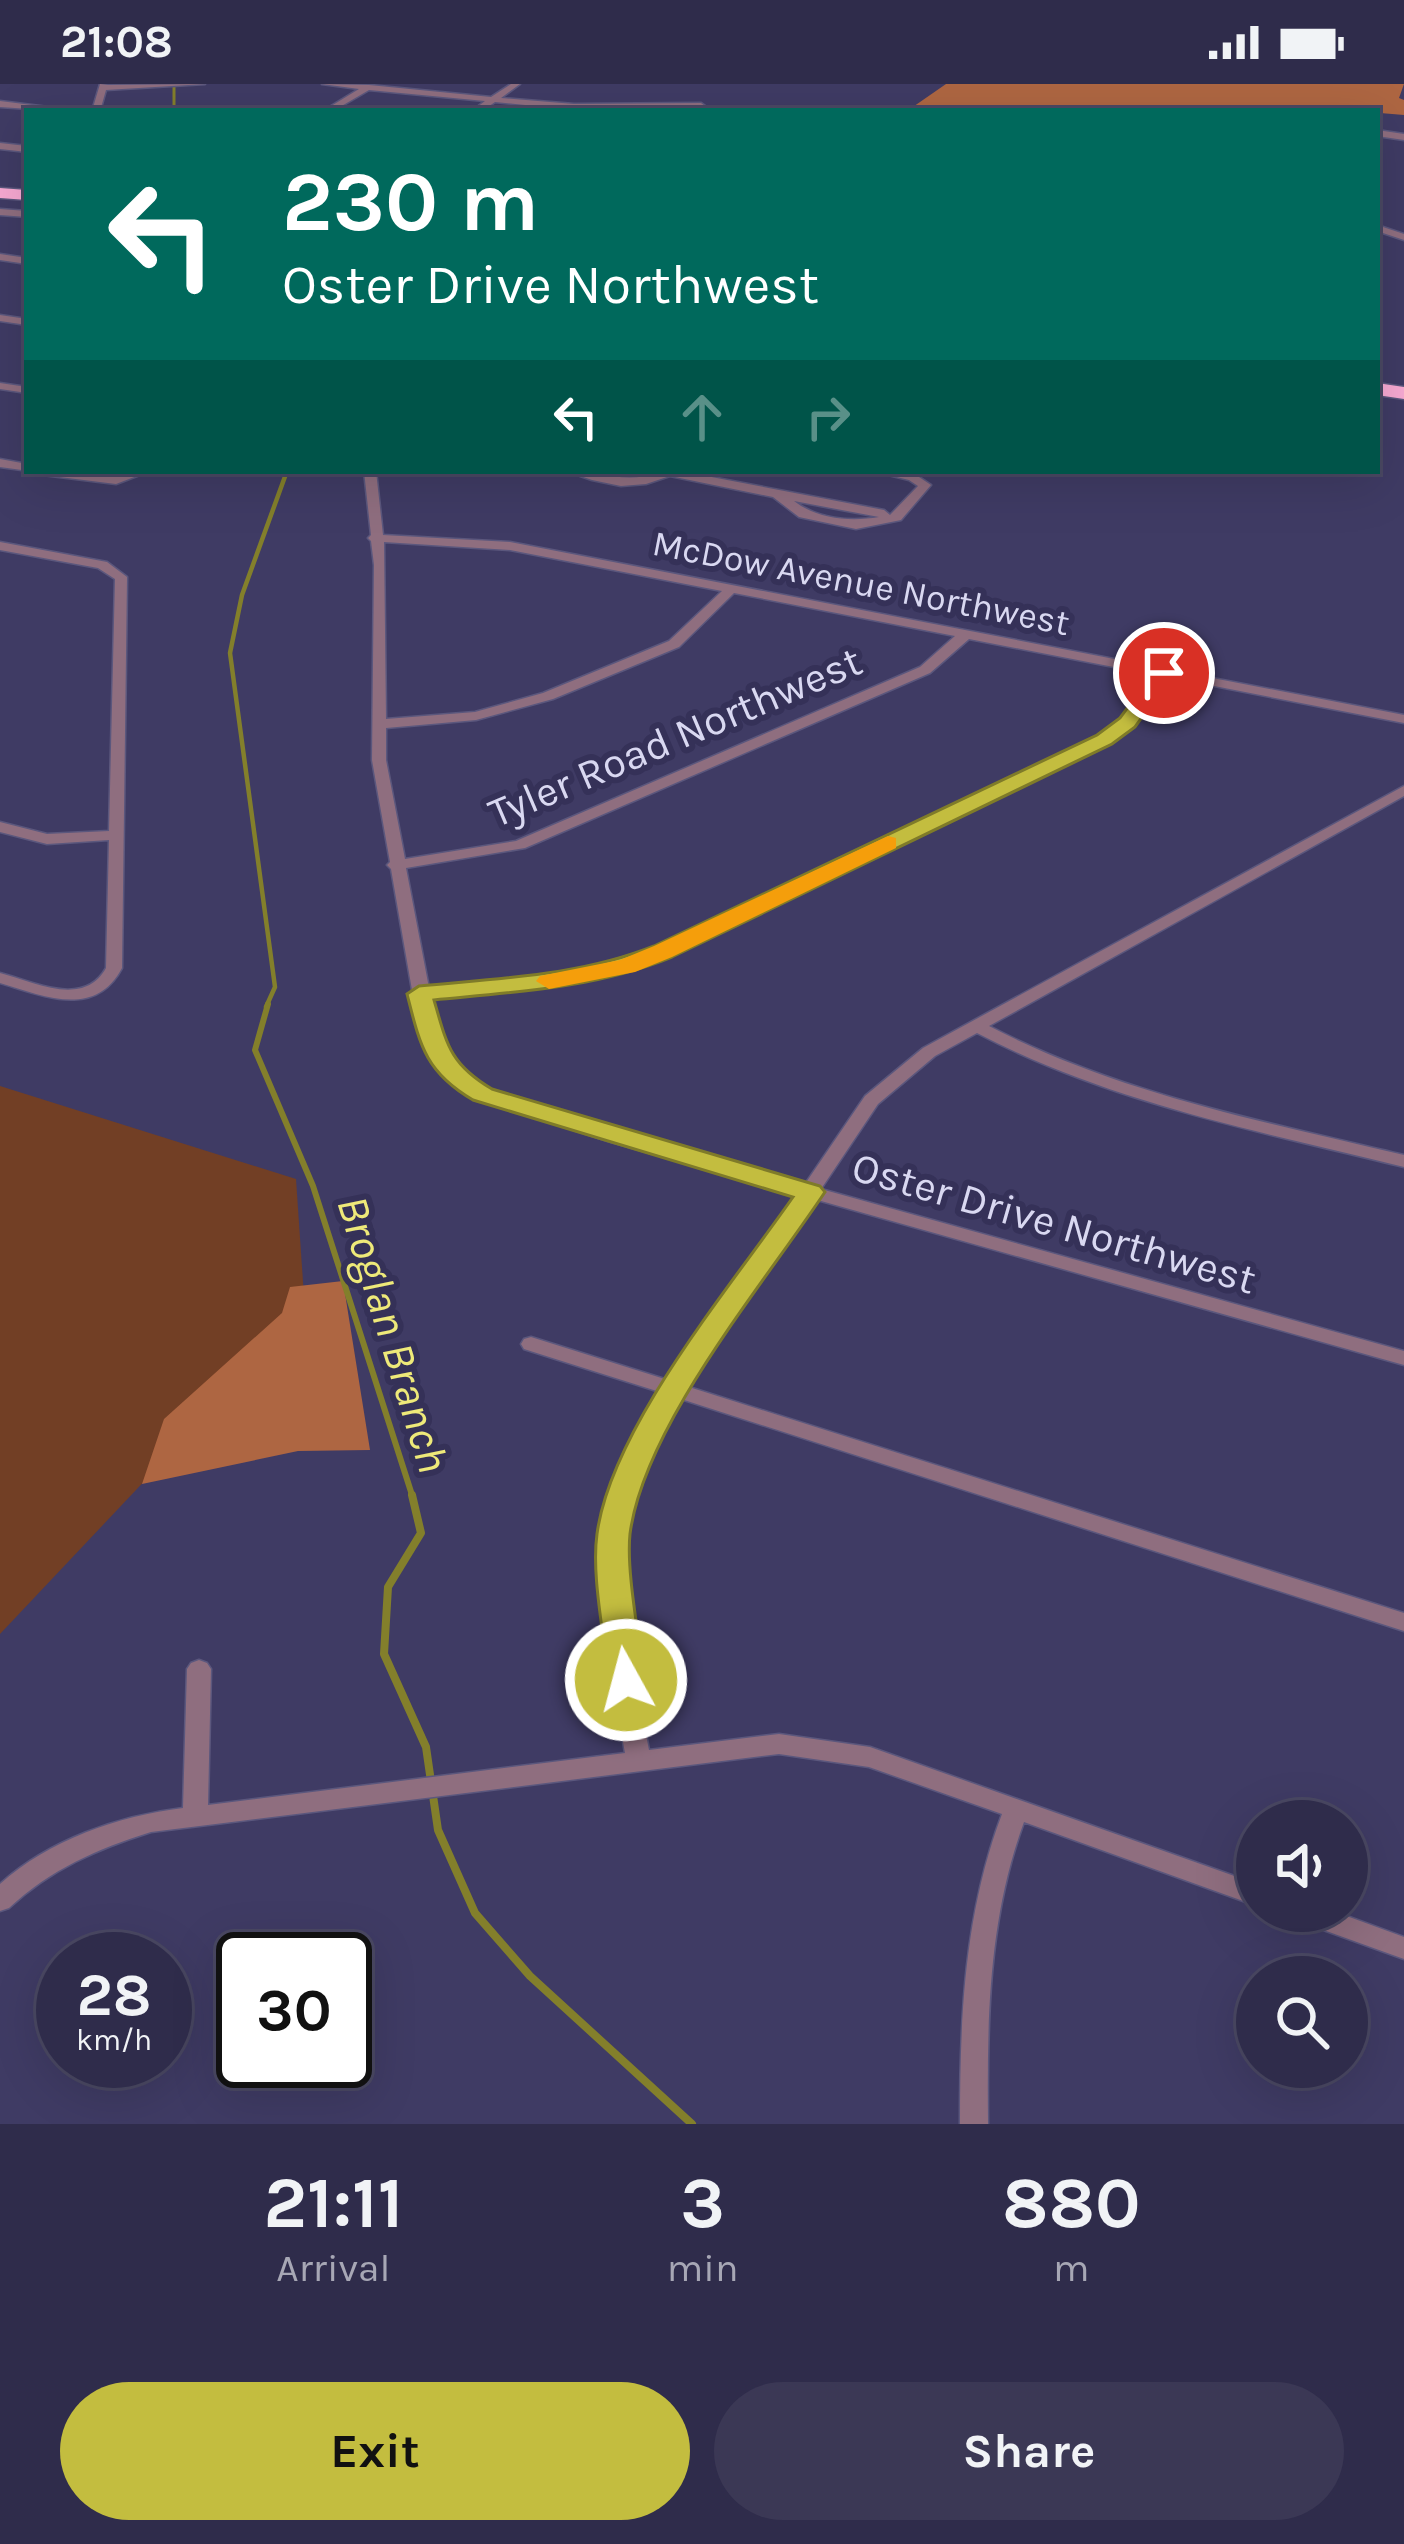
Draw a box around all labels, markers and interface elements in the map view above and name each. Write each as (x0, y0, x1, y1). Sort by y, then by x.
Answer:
text: 21:08 (60, 16, 173, 68)
text: 230 m (282, 153, 539, 251)
icon: left (84, 156, 240, 312)
text: Oster Drive Northwest (282, 253, 819, 317)
icon: left (543, 384, 609, 450)
icon: ahead (669, 384, 735, 450)
icon: right (795, 384, 861, 450)
street label: McDow Avenue Northwest (649, 522, 1073, 644)
pin (1113, 622, 1215, 724)
street label: Tyler Road Northwest (481, 636, 869, 838)
icon: arrive (1131, 640, 1197, 706)
street label: Oster Drive Northwest (846, 1141, 1262, 1305)
water label: Broglan Branch (325, 1189, 460, 1479)
position arrow (563, 1617, 689, 1743)
map controls (1236, 1800, 1368, 2088)
button: sound (1236, 1800, 1368, 1932)
speed limit sign: 30 (216, 1932, 372, 2088)
button: search (1236, 1956, 1368, 2088)
text: 28 (76, 1960, 152, 2030)
text: km/h (76, 2022, 152, 2058)
text: 21:11 (263, 2161, 403, 2245)
text: 3 (680, 2161, 725, 2245)
text: 880 (1002, 2161, 1141, 2245)
text: Arrival (276, 2245, 391, 2291)
text: min (667, 2245, 738, 2291)
text: m (1053, 2245, 1089, 2291)
button: Exit (60, 2382, 690, 2520)
button: Share (714, 2382, 1344, 2520)

